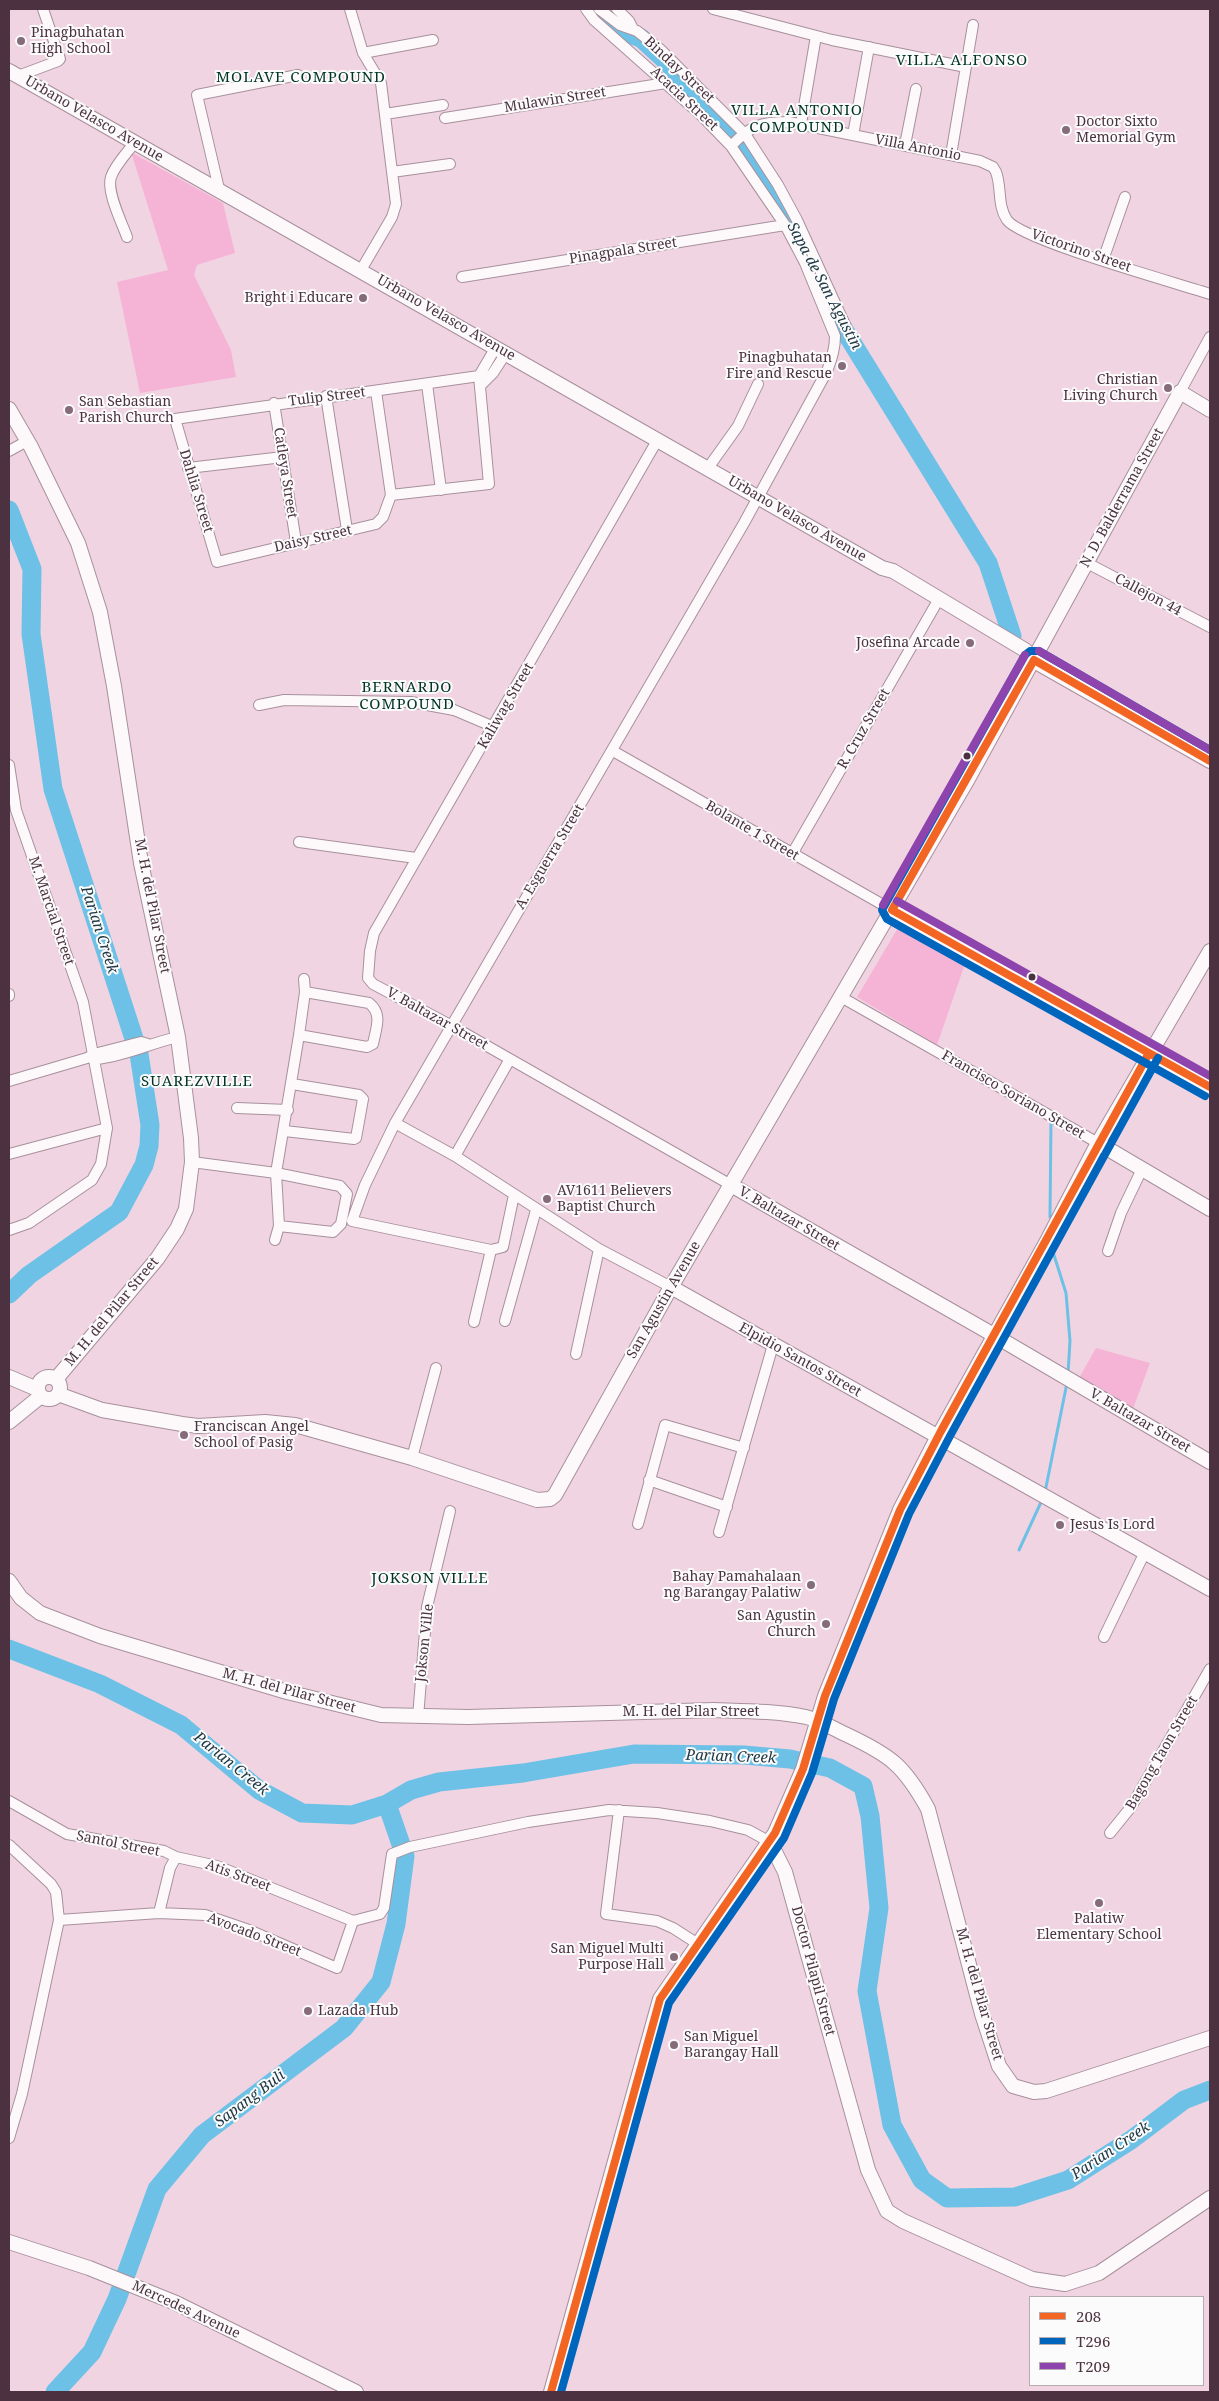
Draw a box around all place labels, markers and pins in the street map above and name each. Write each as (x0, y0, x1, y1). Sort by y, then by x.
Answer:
place label: Pinagbuhatan High School (31, 25, 124, 58)
marker: Pinagbuhatan High School (15, 35, 27, 47)
place label: Doctor Sixto Memorial Gym (1076, 114, 1176, 146)
marker: Doctor Sixto Memorial Gym (1060, 124, 1072, 136)
place label: Bright i Educare (245, 290, 353, 306)
marker: Bright i Educare (357, 292, 369, 304)
place label: Pinagbuhatan Fire and Rescue (726, 350, 832, 382)
marker: Pinagbuhatan Fire and Rescue (836, 360, 848, 372)
place label: Christian Living Church (1063, 372, 1158, 404)
marker: Christian Living Church (1162, 382, 1174, 394)
place label: San Sebastian Parish Church (79, 394, 174, 427)
marker: San Sebastian Parish Church (63, 404, 75, 416)
place label: Josefina Arcade (856, 635, 960, 651)
marker: Josefina Arcade (964, 637, 976, 649)
unlabelled marker (962, 751, 972, 761)
unlabelled marker (1027, 972, 1037, 982)
place label: AV1611 Believers Baptist Church (557, 1183, 672, 1216)
marker: AV1611 Believers Baptist Church (541, 1193, 553, 1205)
place label: Franciscan Angel School of Pasig (194, 1419, 309, 1451)
marker: Franciscan Angel School of Pasig (178, 1429, 190, 1441)
place label: Jesus Is Lord (1070, 1517, 1155, 1533)
marker: Jesus Is Lord (1054, 1519, 1066, 1531)
place label: Bahay Pamahalaan ng Barangay Palatiw (664, 1569, 801, 1601)
marker: Bahay Pamahalaan ng Barangay Palatiw (805, 1579, 817, 1591)
place label: San Agustin Church (737, 1608, 816, 1640)
marker: San Agustin Church (820, 1618, 832, 1630)
marker: Palatiw Elementary School (1093, 1897, 1105, 1909)
place label: Palatiw Elementary School (1036, 1911, 1162, 1944)
place label: San Miguel Multi Purpose Hall (551, 1941, 664, 1974)
marker: San Miguel Multi Purpose Hall (668, 1951, 680, 1963)
place label: Lazada Hub (318, 2003, 398, 2019)
marker: Lazada Hub (302, 2005, 314, 2017)
place label: San Miguel Barangay Hall (684, 2029, 779, 2062)
marker: San Miguel Barangay Hall (668, 2039, 680, 2051)

